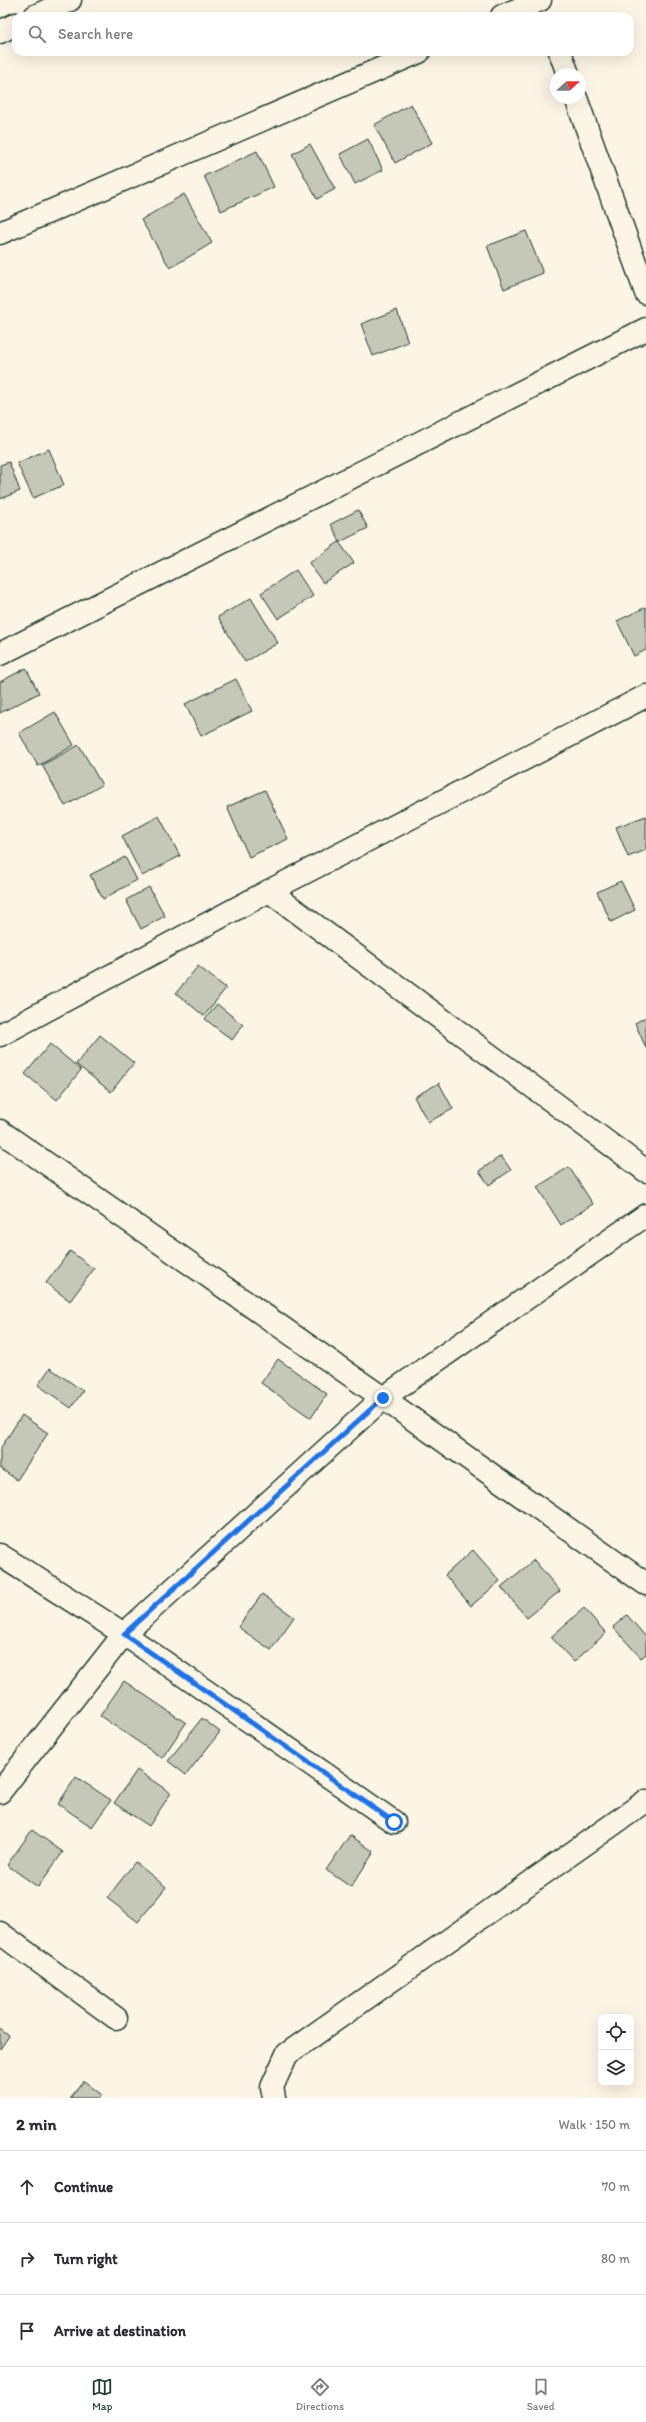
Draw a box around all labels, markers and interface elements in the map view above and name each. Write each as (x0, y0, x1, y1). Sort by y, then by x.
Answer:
search box (12, 12, 634, 56)
icon: search (26, 23, 48, 45)
text: Search here (58, 25, 133, 43)
north arrow (550, 68, 586, 104)
route end (374, 1389, 392, 1407)
route start (385, 1813, 403, 1831)
map controls (598, 2014, 634, 2086)
button: locate (598, 2014, 634, 2050)
button: layers (598, 2050, 634, 2086)
text: 2 min (16, 2114, 56, 2134)
text: Walk · 150 m (559, 2117, 630, 2132)
icon: ahead (16, 2176, 38, 2198)
text: Continue (54, 2178, 113, 2196)
text: 70 m (602, 2179, 630, 2194)
icon: right (16, 2248, 38, 2270)
text: Turn right (54, 2250, 118, 2268)
text: 80 m (601, 2251, 630, 2266)
icon: arrive (16, 2320, 38, 2342)
text: Arrive at destination (54, 2322, 186, 2340)
tab: Map (91, 2376, 113, 2413)
tab: Directions (296, 2376, 344, 2413)
tab: Saved (527, 2376, 555, 2413)

